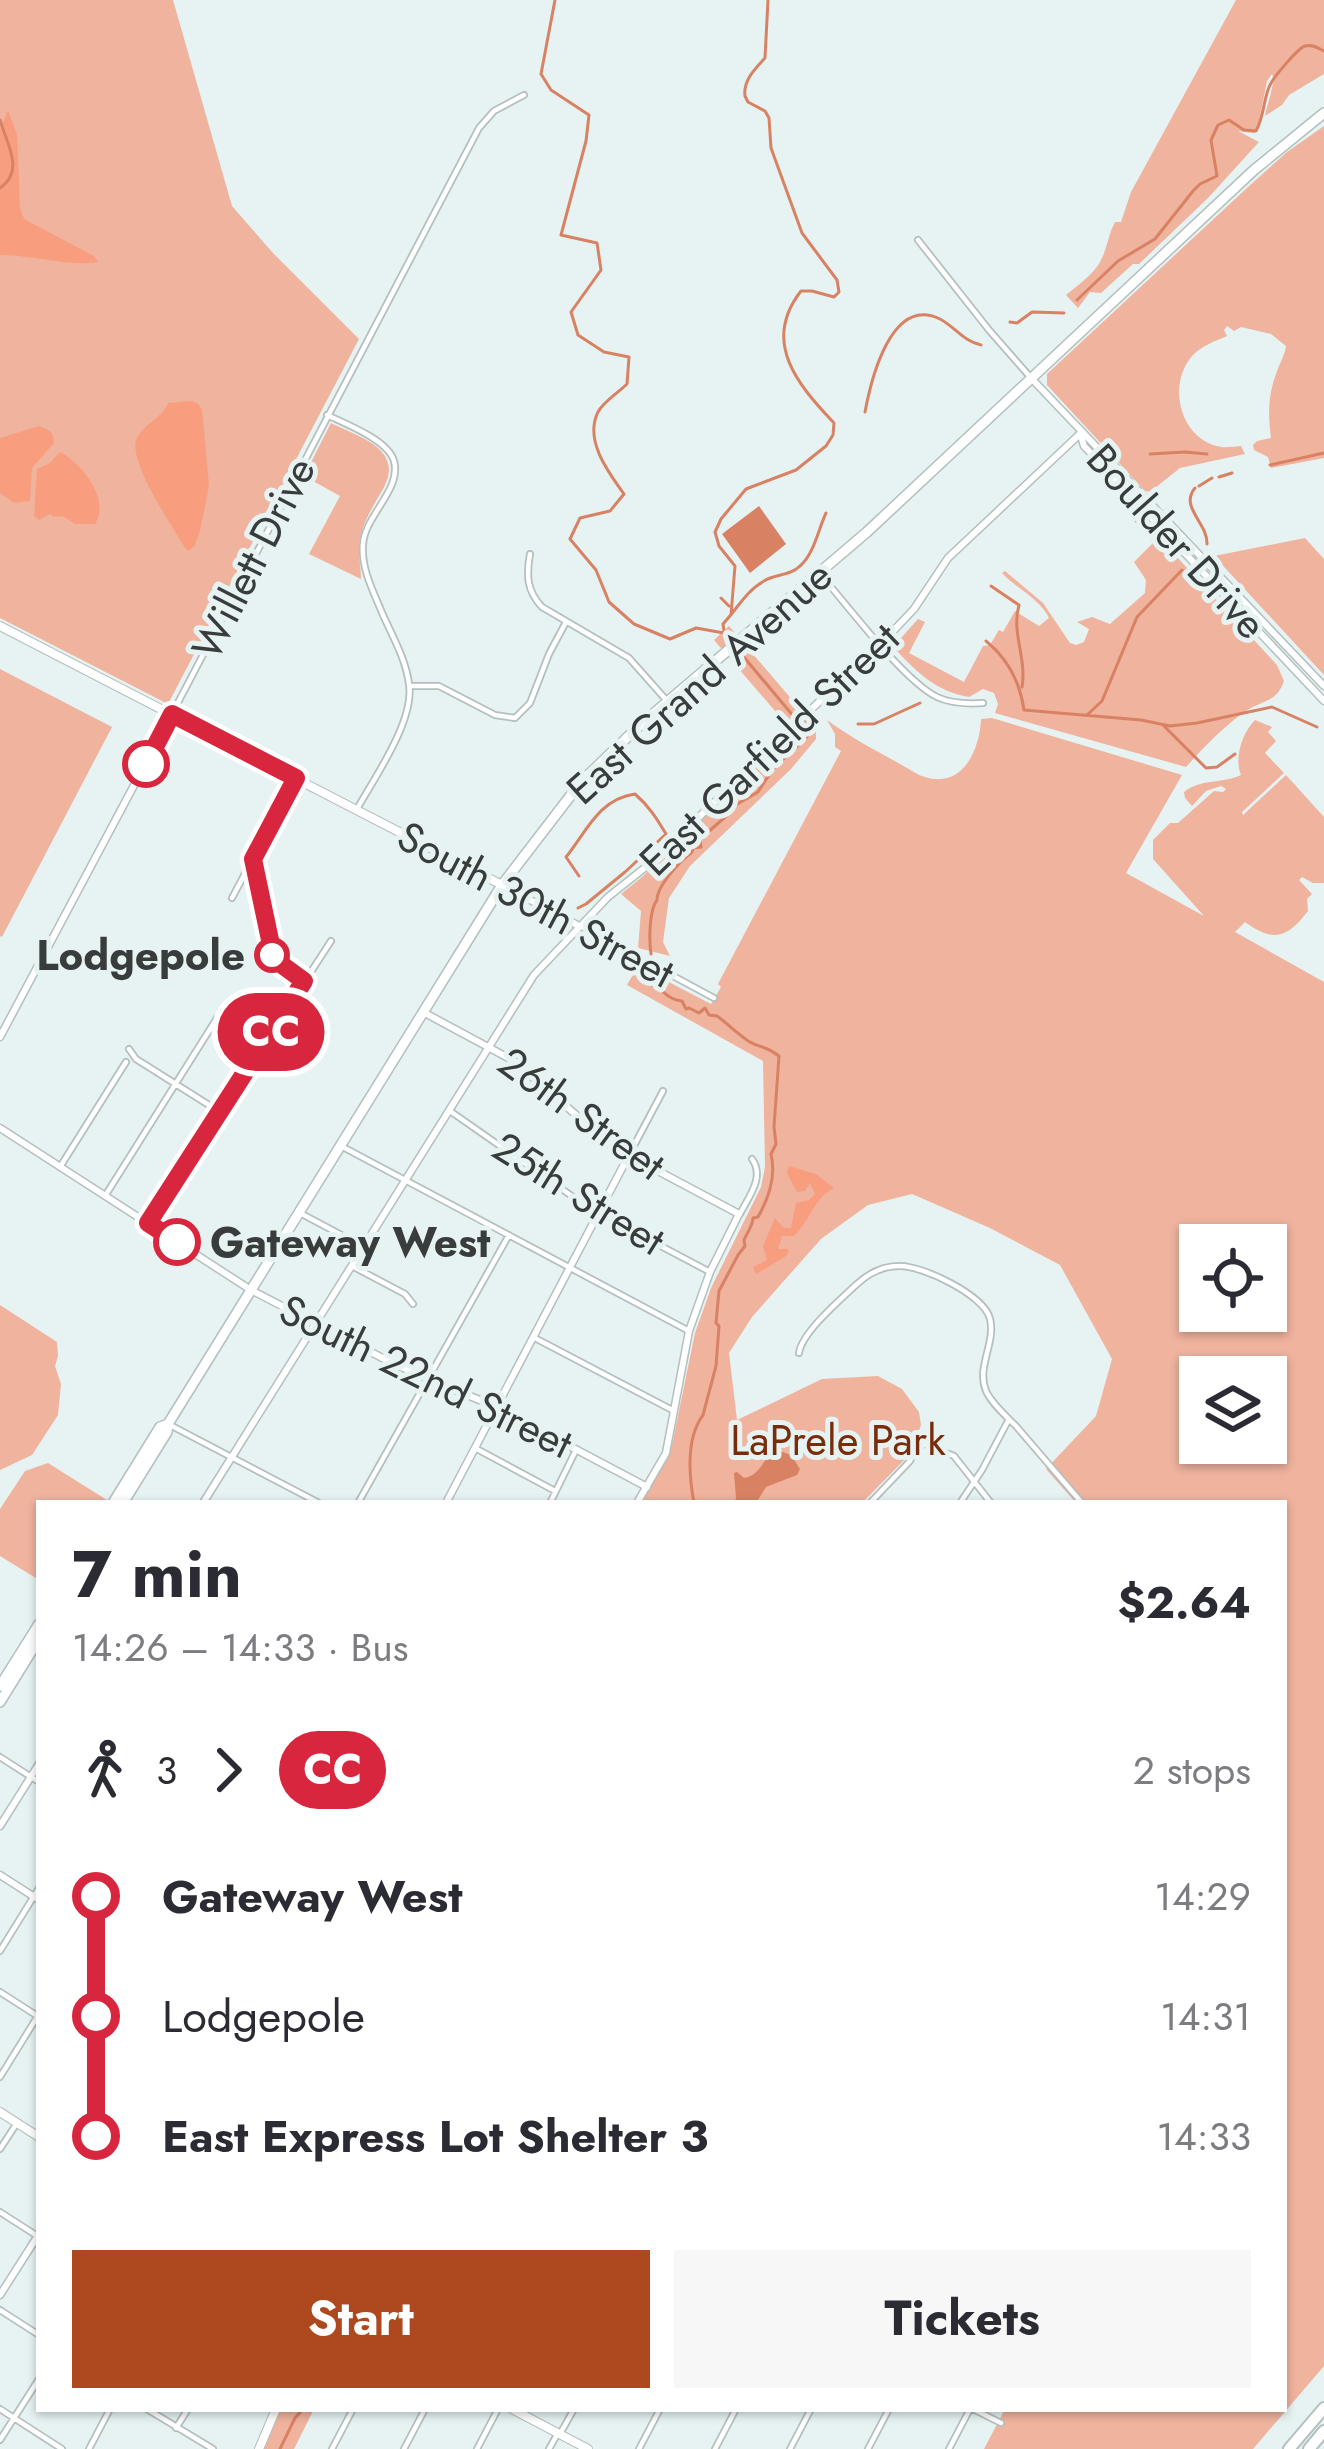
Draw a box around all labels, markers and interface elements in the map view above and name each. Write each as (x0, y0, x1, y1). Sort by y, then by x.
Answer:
street label: Boulder Drive (1072, 430, 1281, 652)
street label: Willett Drive (176, 447, 330, 670)
street label: East Grand Avenue (553, 546, 846, 819)
street label: East Garfield Street (625, 609, 913, 890)
unlabelled marker (124, 742, 168, 786)
street label: South 30th Street (386, 806, 685, 1003)
place label: Lodgepole (36, 925, 245, 986)
marker: Lodgepole (256, 939, 288, 971)
line badge: CC (217, 993, 325, 1071)
text: CC (242, 1001, 300, 1062)
street label: 26th Street (486, 1032, 678, 1195)
street label: 25th Street (481, 1117, 677, 1270)
place label: Gateway West (210, 1212, 491, 1273)
marker: Gateway West (155, 1220, 199, 1264)
map controls (1179, 1224, 1287, 1464)
button: locate (1179, 1224, 1287, 1332)
street label: South 22nd Street (269, 1279, 583, 1474)
button: layers (1179, 1356, 1287, 1464)
park label: LaPrele Park (730, 1410, 946, 1471)
text: 7 min (72, 1526, 242, 1622)
text: $2.64 (1117, 1570, 1251, 1635)
text: 14:26 – 14:33 · Bus (72, 1619, 409, 1676)
icon: walk (72, 1737, 138, 1803)
icon: forward (195, 1737, 261, 1803)
text: CC (303, 1739, 362, 1800)
text: 3 (156, 1742, 177, 1799)
text: 2 stops (1133, 1742, 1251, 1799)
text: Gateway West (162, 1864, 462, 1929)
text: 14:29 (1154, 1868, 1251, 1925)
text: Lodgepole (162, 1984, 365, 2049)
text: 14:31 (1160, 1988, 1251, 2045)
text: East Express Lot Shelter 3 (162, 2104, 709, 2169)
text: 14:33 (1156, 2108, 1251, 2165)
button: Start (72, 2250, 650, 2388)
button: Tickets (674, 2250, 1251, 2388)

